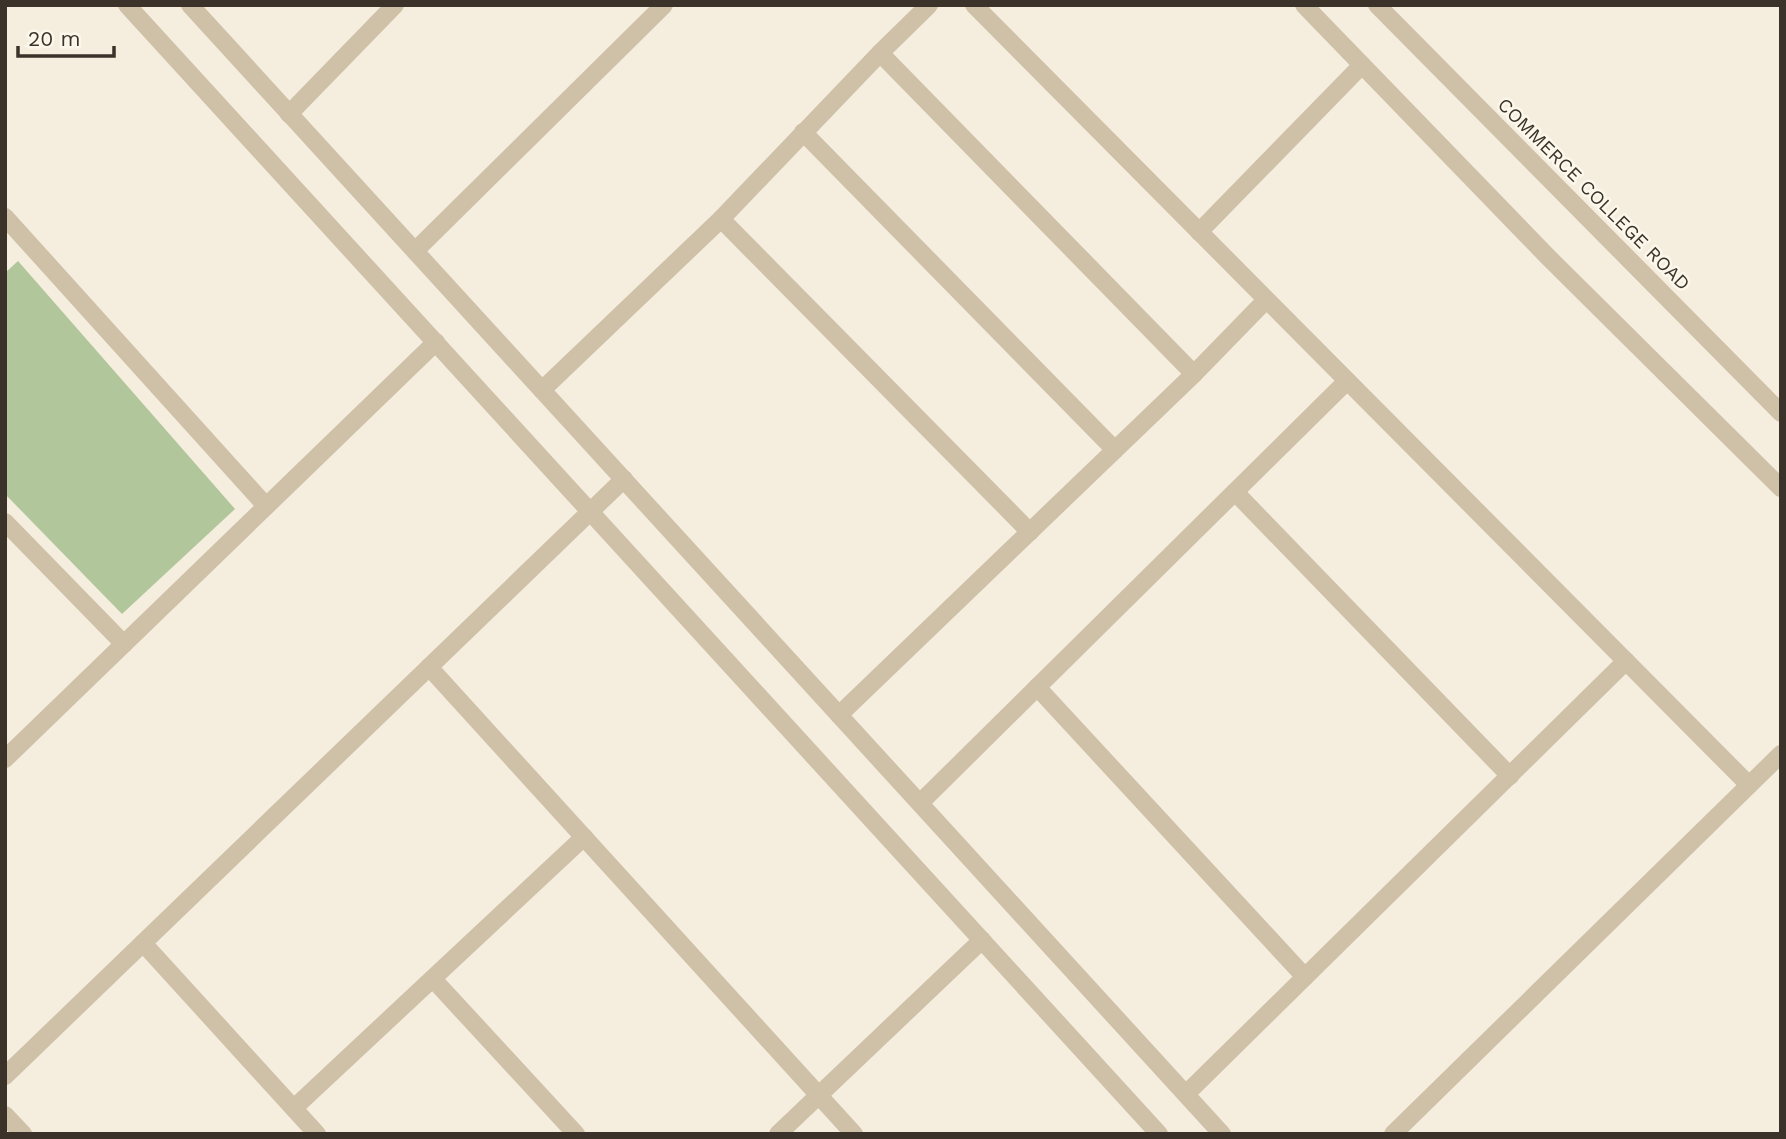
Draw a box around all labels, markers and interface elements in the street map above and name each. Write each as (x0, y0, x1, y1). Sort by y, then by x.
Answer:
scale bar (18, 14, 114, 58)
text: 20 m (28, 26, 80, 51)
street label: COMMERCE COLLEGE ROAD (1493, 93, 1695, 295)

